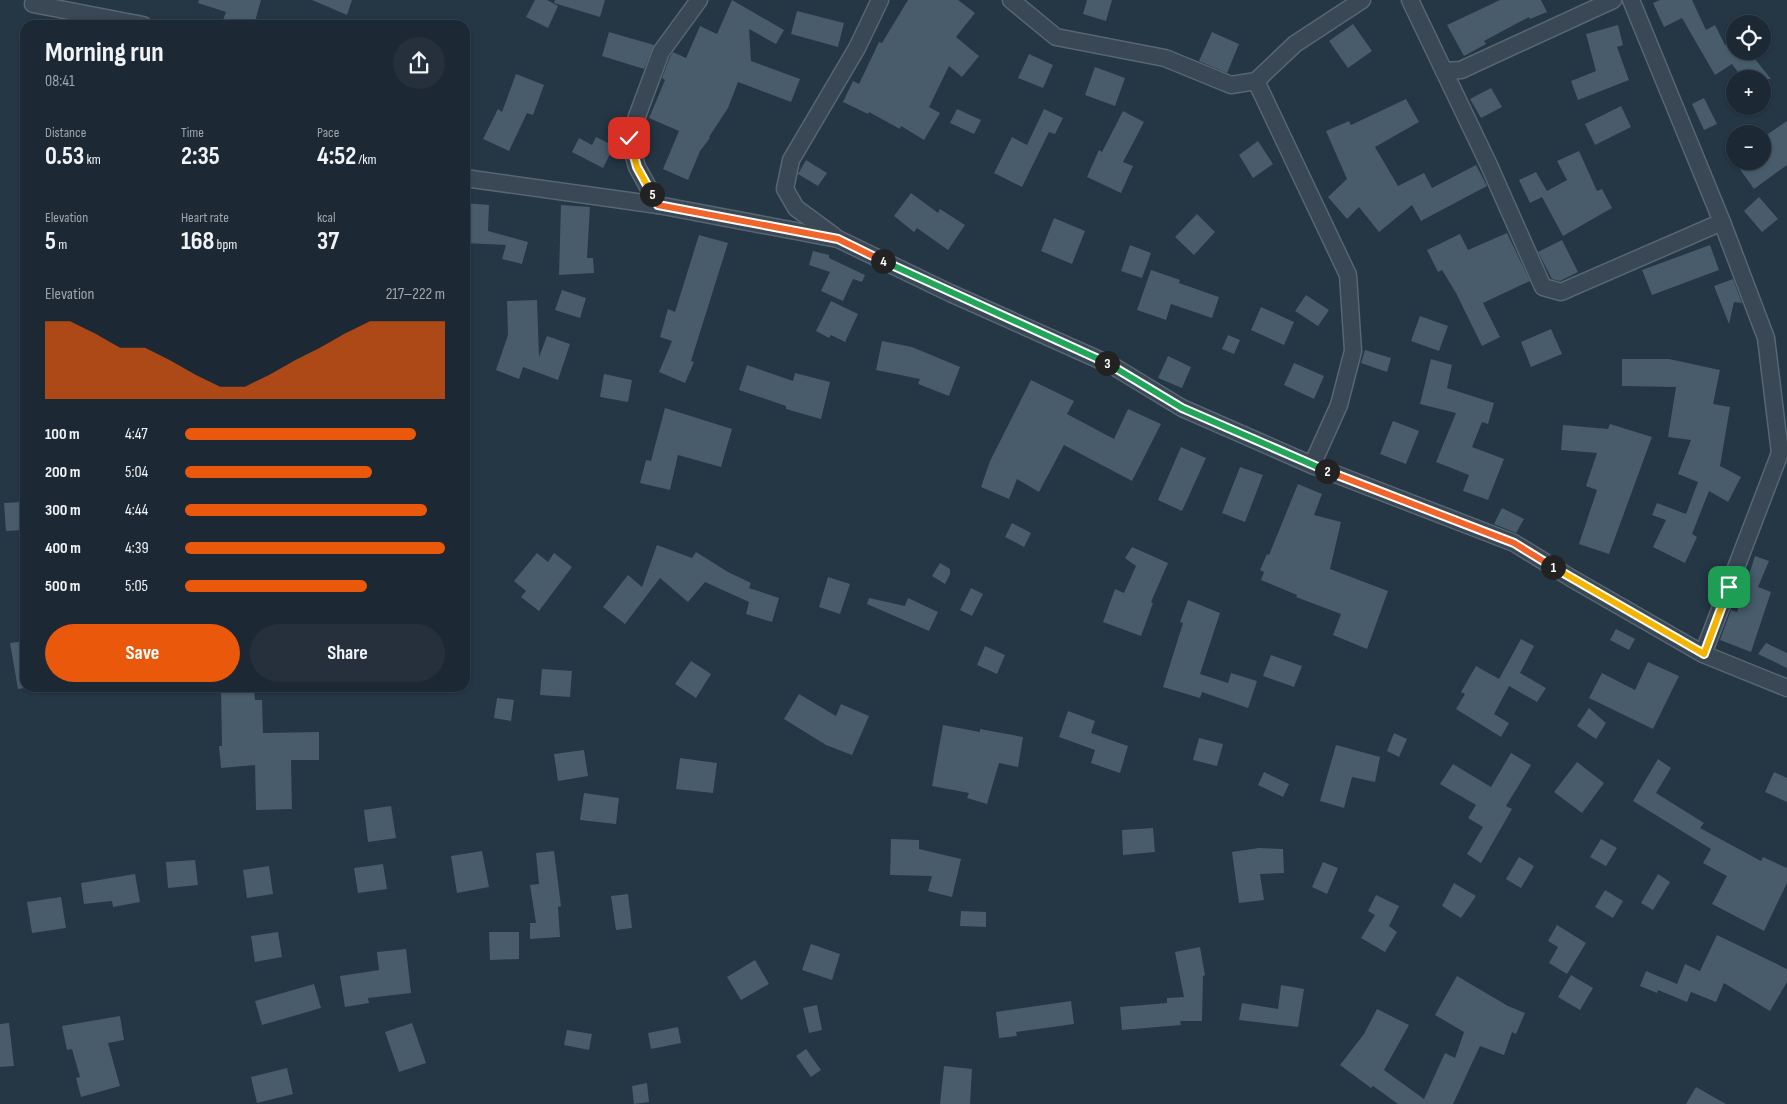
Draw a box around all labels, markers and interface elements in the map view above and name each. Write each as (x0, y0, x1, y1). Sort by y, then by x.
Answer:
map controls (1726, 15, 1771, 170)
button: locate (1726, 15, 1771, 60)
text: Morning run (45, 36, 164, 69)
button: share (393, 37, 445, 89)
button: + (1726, 70, 1771, 115)
text: 08:41 (45, 72, 75, 91)
pin (608, 117, 650, 159)
text: Distance (45, 124, 86, 141)
text: Time (181, 124, 204, 141)
text: Pace (317, 124, 339, 141)
icon: check (615, 124, 643, 152)
button: − (1726, 125, 1771, 170)
text: 0.53 (45, 141, 84, 172)
text: 2:35 (181, 141, 220, 172)
text: 4:52 (317, 141, 356, 172)
text: km (84, 151, 101, 168)
text: /km (356, 151, 377, 168)
pin: 5 (640, 182, 664, 206)
text: 5 (649, 186, 656, 203)
text: Elevation (45, 209, 88, 226)
text: Heart rate (181, 209, 229, 226)
text: kcal (317, 209, 336, 226)
text: 5 (45, 226, 56, 257)
text: 168 (181, 226, 214, 257)
text: 37 (317, 226, 339, 257)
text: m (56, 236, 67, 253)
text: bpm (214, 236, 237, 253)
pin: 4 (870, 248, 896, 274)
text: 4 (880, 253, 887, 270)
text: Elevation (45, 285, 94, 304)
text: 217–222 m (386, 285, 445, 304)
pin: 3 (1094, 350, 1120, 376)
text: 3 (1104, 355, 1111, 372)
text: 100 m (45, 425, 80, 444)
text: 4:47 (125, 425, 148, 444)
pin: 2 (1314, 458, 1340, 484)
text: 200 m (45, 463, 80, 482)
text: 5:04 (125, 463, 148, 482)
text: 2 (1324, 463, 1331, 480)
text: 300 m (45, 501, 81, 520)
text: 4:44 (125, 501, 148, 520)
text: 400 m (45, 539, 81, 558)
text: 4:39 (125, 539, 149, 558)
pin: 1 (1540, 554, 1566, 580)
text: 1 (1551, 559, 1556, 576)
pin (1708, 566, 1750, 608)
icon: arrive (1715, 573, 1743, 601)
text: 500 m (45, 577, 80, 596)
text: 5:05 (125, 577, 148, 596)
button: Save (45, 624, 240, 682)
button: Share (250, 624, 445, 682)

